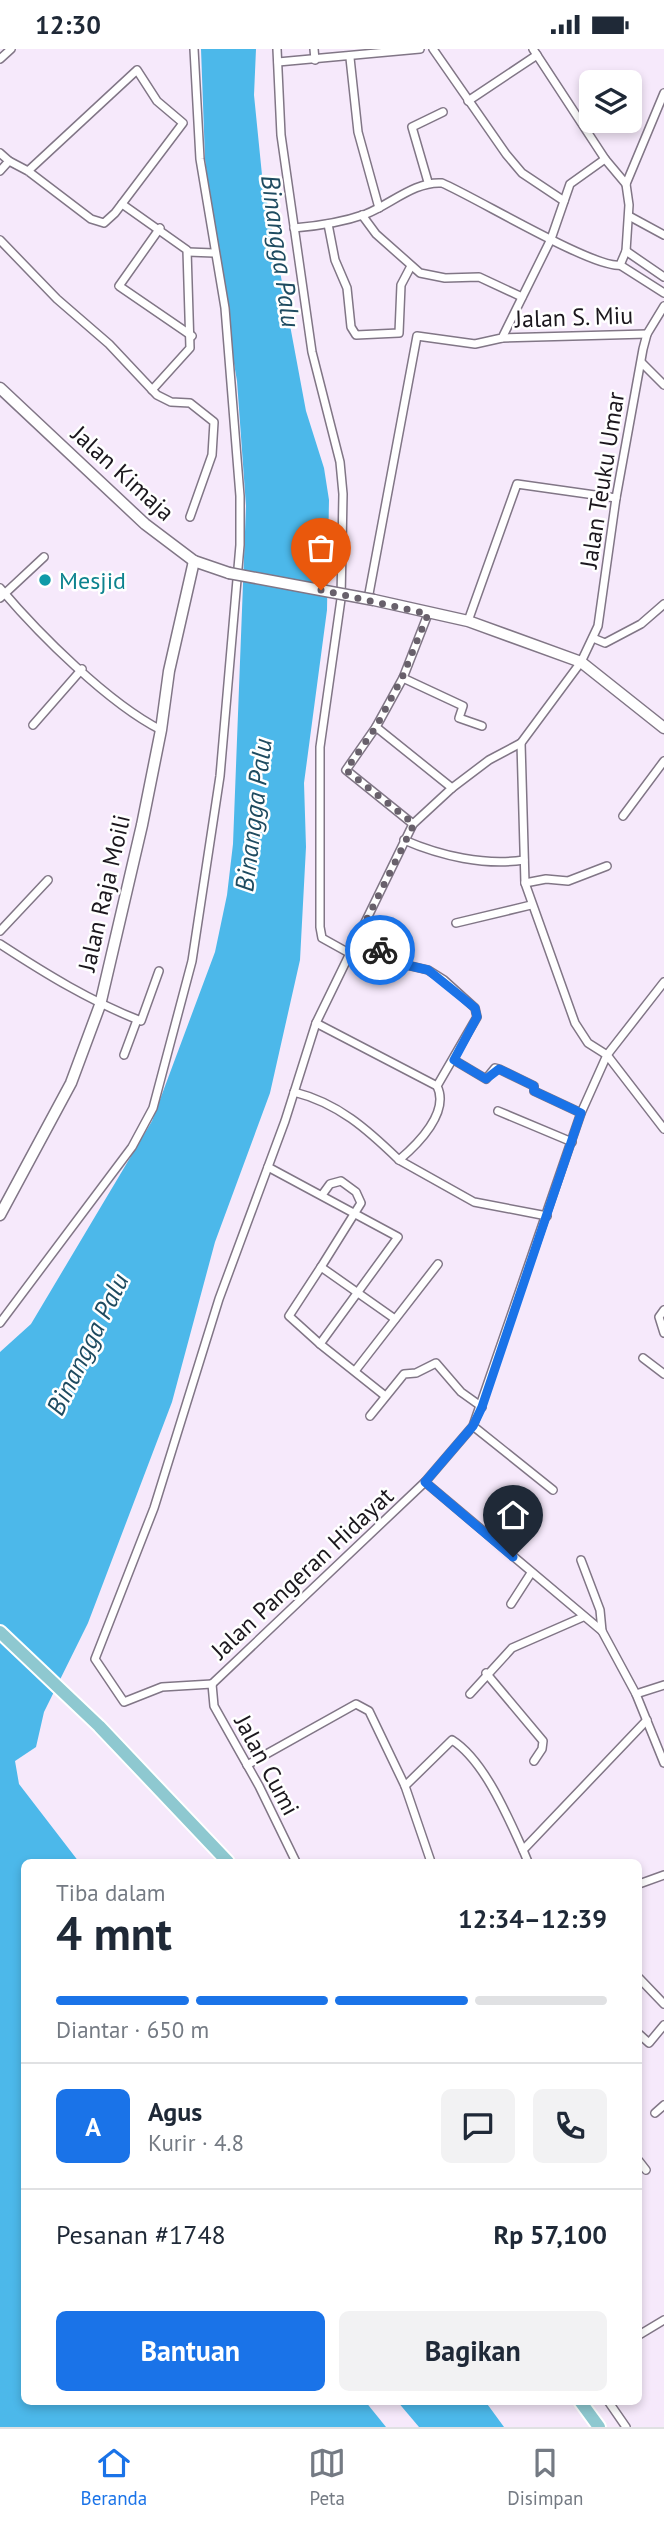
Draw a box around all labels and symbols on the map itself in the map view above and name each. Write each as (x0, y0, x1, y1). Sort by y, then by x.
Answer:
water label: Binangga Palu (254, 173, 308, 329)
street label: Jalan S. Miu (513, 299, 634, 335)
street label: Jalan Teuku Umar (573, 390, 631, 571)
street label: Jalan Kimaja (64, 418, 181, 527)
pin (291, 518, 351, 590)
place label: Mesjid (59, 565, 126, 596)
marker: Mesjid (37, 572, 53, 588)
water label: Binangga Palu (227, 737, 279, 893)
street label: Jalan Raja Moili (71, 812, 137, 975)
courier (345, 915, 415, 985)
water label: Binangga Palu (38, 1268, 136, 1420)
street label: Jalan Pangeran Hidayat (204, 1480, 400, 1666)
pin (483, 1485, 543, 1557)
street label: Jalan Cumi (227, 1708, 306, 1821)

